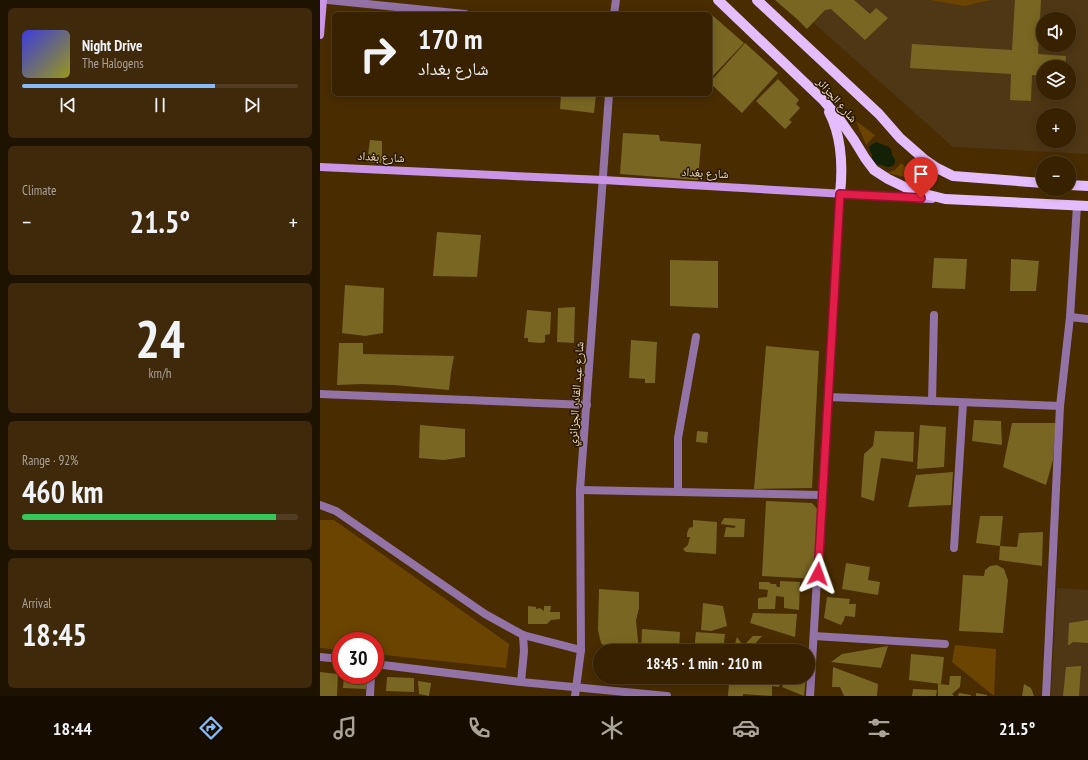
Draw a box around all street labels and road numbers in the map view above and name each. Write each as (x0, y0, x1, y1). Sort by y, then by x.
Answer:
street label: شارع الجزائر (812, 73, 861, 126)
street label: شارع بغداد (357, 148, 405, 166)
street label: شارع بغداد (681, 164, 729, 182)
street label: شارع عبد القادر الجزائري (564, 341, 590, 447)

